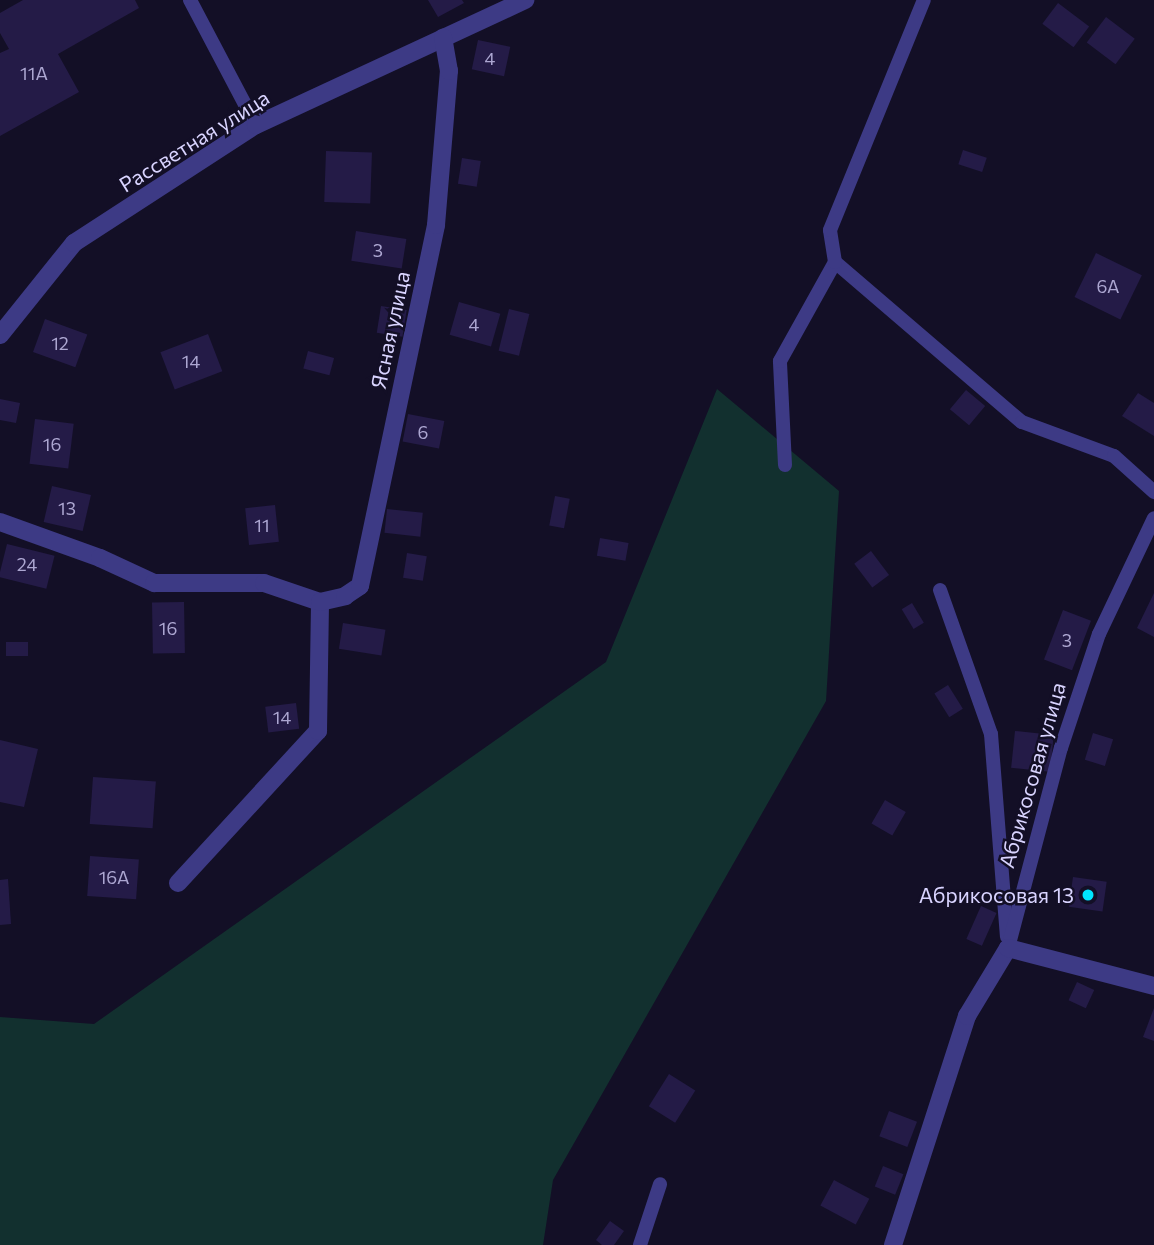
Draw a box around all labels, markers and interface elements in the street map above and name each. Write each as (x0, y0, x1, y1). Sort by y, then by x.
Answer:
house number: 4 (485, 47, 495, 69)
house number: 11А (20, 62, 48, 84)
street label: Рассветная улица (114, 85, 274, 197)
house number: 3 (373, 239, 383, 261)
street label: Ясная улица (365, 269, 415, 391)
house number: 6А (1097, 275, 1119, 297)
house number: 4 (469, 313, 479, 335)
house number: 12 (51, 332, 69, 354)
house number: 14 (182, 350, 200, 372)
house number: 6 (418, 421, 428, 443)
house number: 16 (43, 433, 61, 455)
house number: 13 (58, 497, 76, 519)
house number: 11 (254, 514, 270, 536)
house number: 24 (17, 553, 37, 575)
house number: 16 (159, 617, 177, 639)
house number: 3 (1062, 629, 1072, 651)
street label: Абрикосовая улица (993, 679, 1071, 871)
house number: 14 (273, 706, 291, 728)
house number: 16А (99, 866, 129, 888)
place label: Абрикосовая 13 (919, 882, 1074, 908)
marker: Абрикосовая 13 (1080, 887, 1096, 903)

